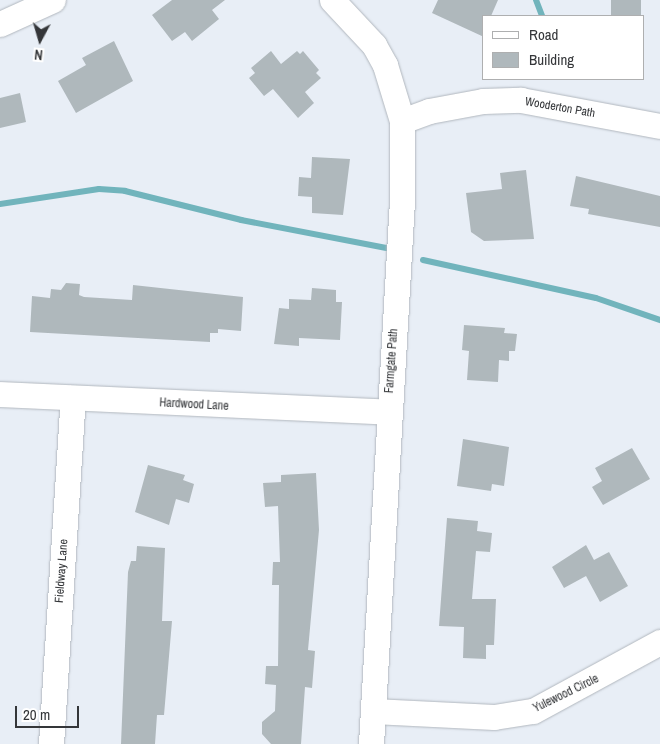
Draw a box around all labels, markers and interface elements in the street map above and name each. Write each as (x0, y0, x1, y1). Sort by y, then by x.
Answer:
north arrow (15, 15, 65, 65)
legend (482, 15, 645, 80)
text: Road (529, 24, 558, 45)
text: N (33, 46, 44, 64)
text: Building (529, 49, 574, 70)
street label: Wooderton Path (524, 95, 596, 121)
street label: Farmgate Path (383, 328, 401, 394)
street label: Hardwood Lane (159, 396, 229, 414)
street label: Fieldway Lane (53, 539, 71, 603)
street label: Yulewood Circle (531, 672, 601, 716)
scale bar (18, 696, 81, 728)
text: 20 m (23, 704, 50, 725)

